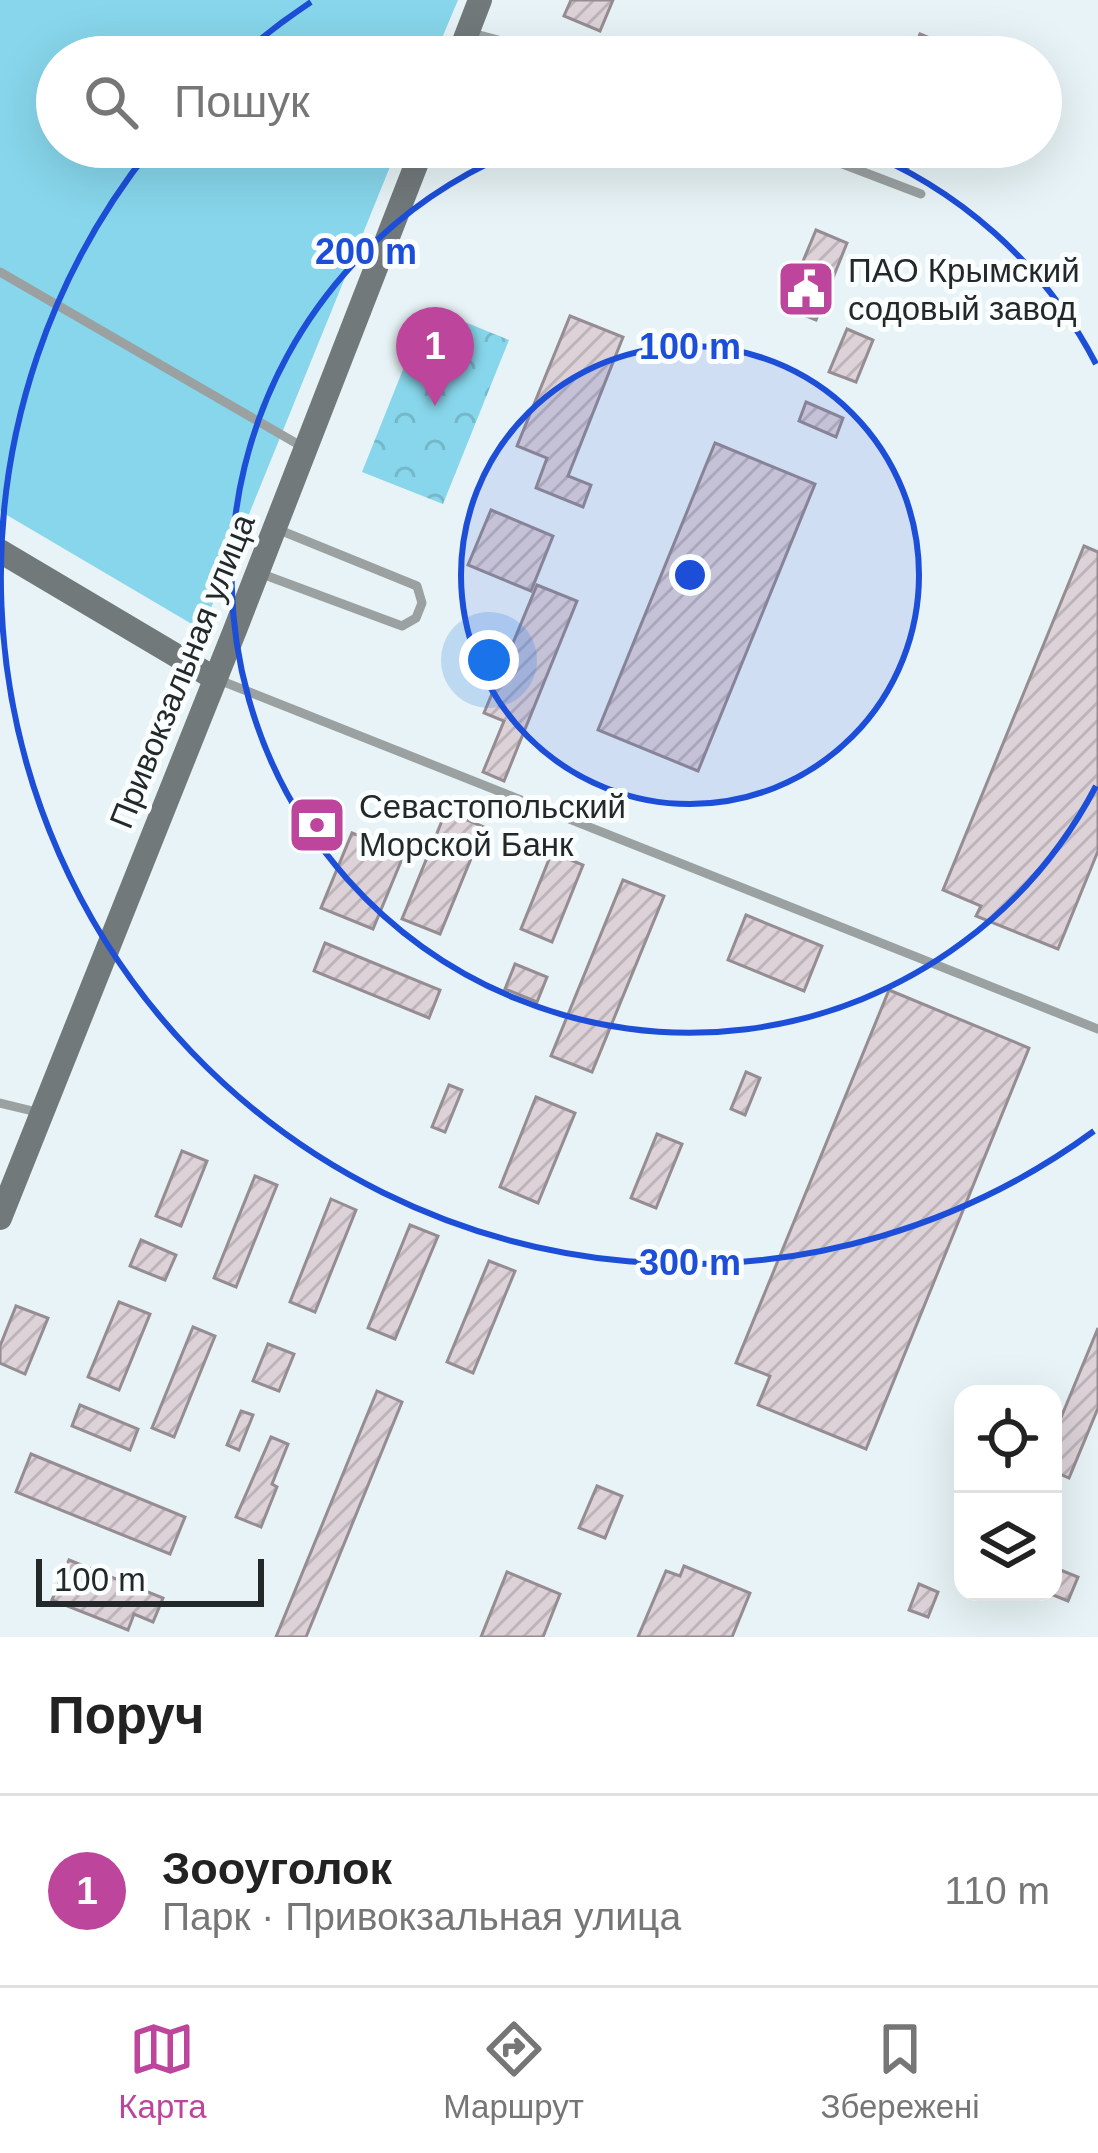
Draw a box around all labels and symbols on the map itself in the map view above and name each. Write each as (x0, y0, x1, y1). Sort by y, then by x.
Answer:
text: 200 m (315, 231, 417, 272)
place label: ПАО Крымский содовый завод (848, 252, 1080, 327)
public building icon: ПАО Крымский содовый завод (775, 258, 837, 320)
pin: 1 (396, 307, 474, 406)
text: 100 m (639, 326, 741, 367)
street label: Привокзальная улица (102, 508, 262, 833)
centre of rings (669, 554, 711, 596)
your location (459, 630, 519, 690)
place label: Севастопольский Морской Банк (359, 788, 626, 863)
bank icon: Севастопольский Морской Банк (286, 794, 348, 856)
text: 300 m (639, 1242, 741, 1283)
scale bar (36, 1553, 264, 1606)

